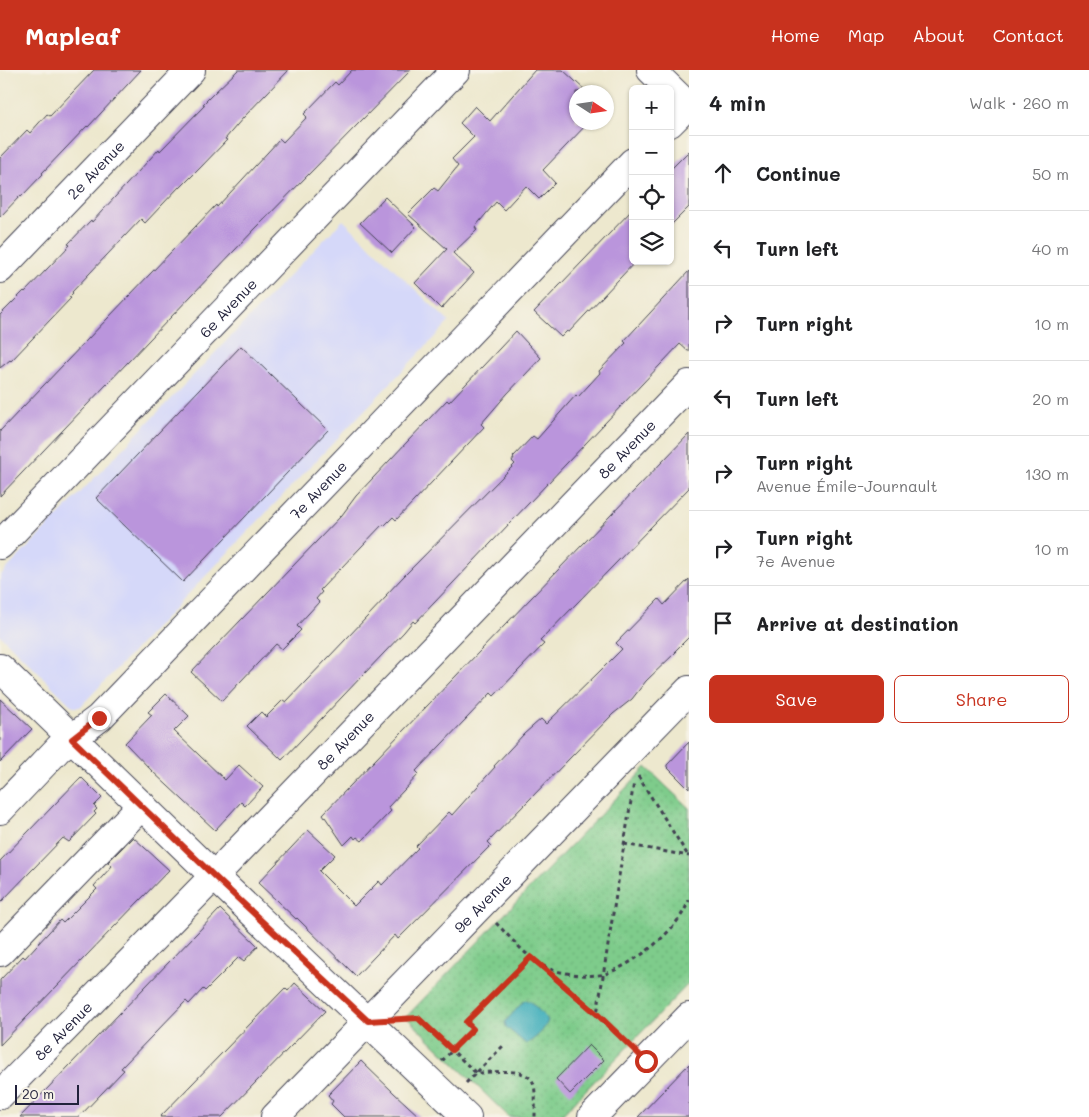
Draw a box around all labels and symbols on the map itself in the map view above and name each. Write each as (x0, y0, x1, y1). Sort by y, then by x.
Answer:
north arrow (569, 85, 614, 130)
street label: 2e Avenue (63, 136, 129, 203)
street label: 6e Avenue (195, 274, 261, 342)
street label: 8e Avenue (593, 415, 660, 483)
street label: 7e Avenue (285, 456, 351, 524)
street label: 8e Avenue (312, 706, 378, 774)
route end (88, 707, 111, 730)
street label: 9e Avenue (449, 869, 516, 937)
street label: 8e Avenue (29, 997, 96, 1064)
route start (635, 1050, 658, 1073)
scale bar (15, 1082, 79, 1105)

